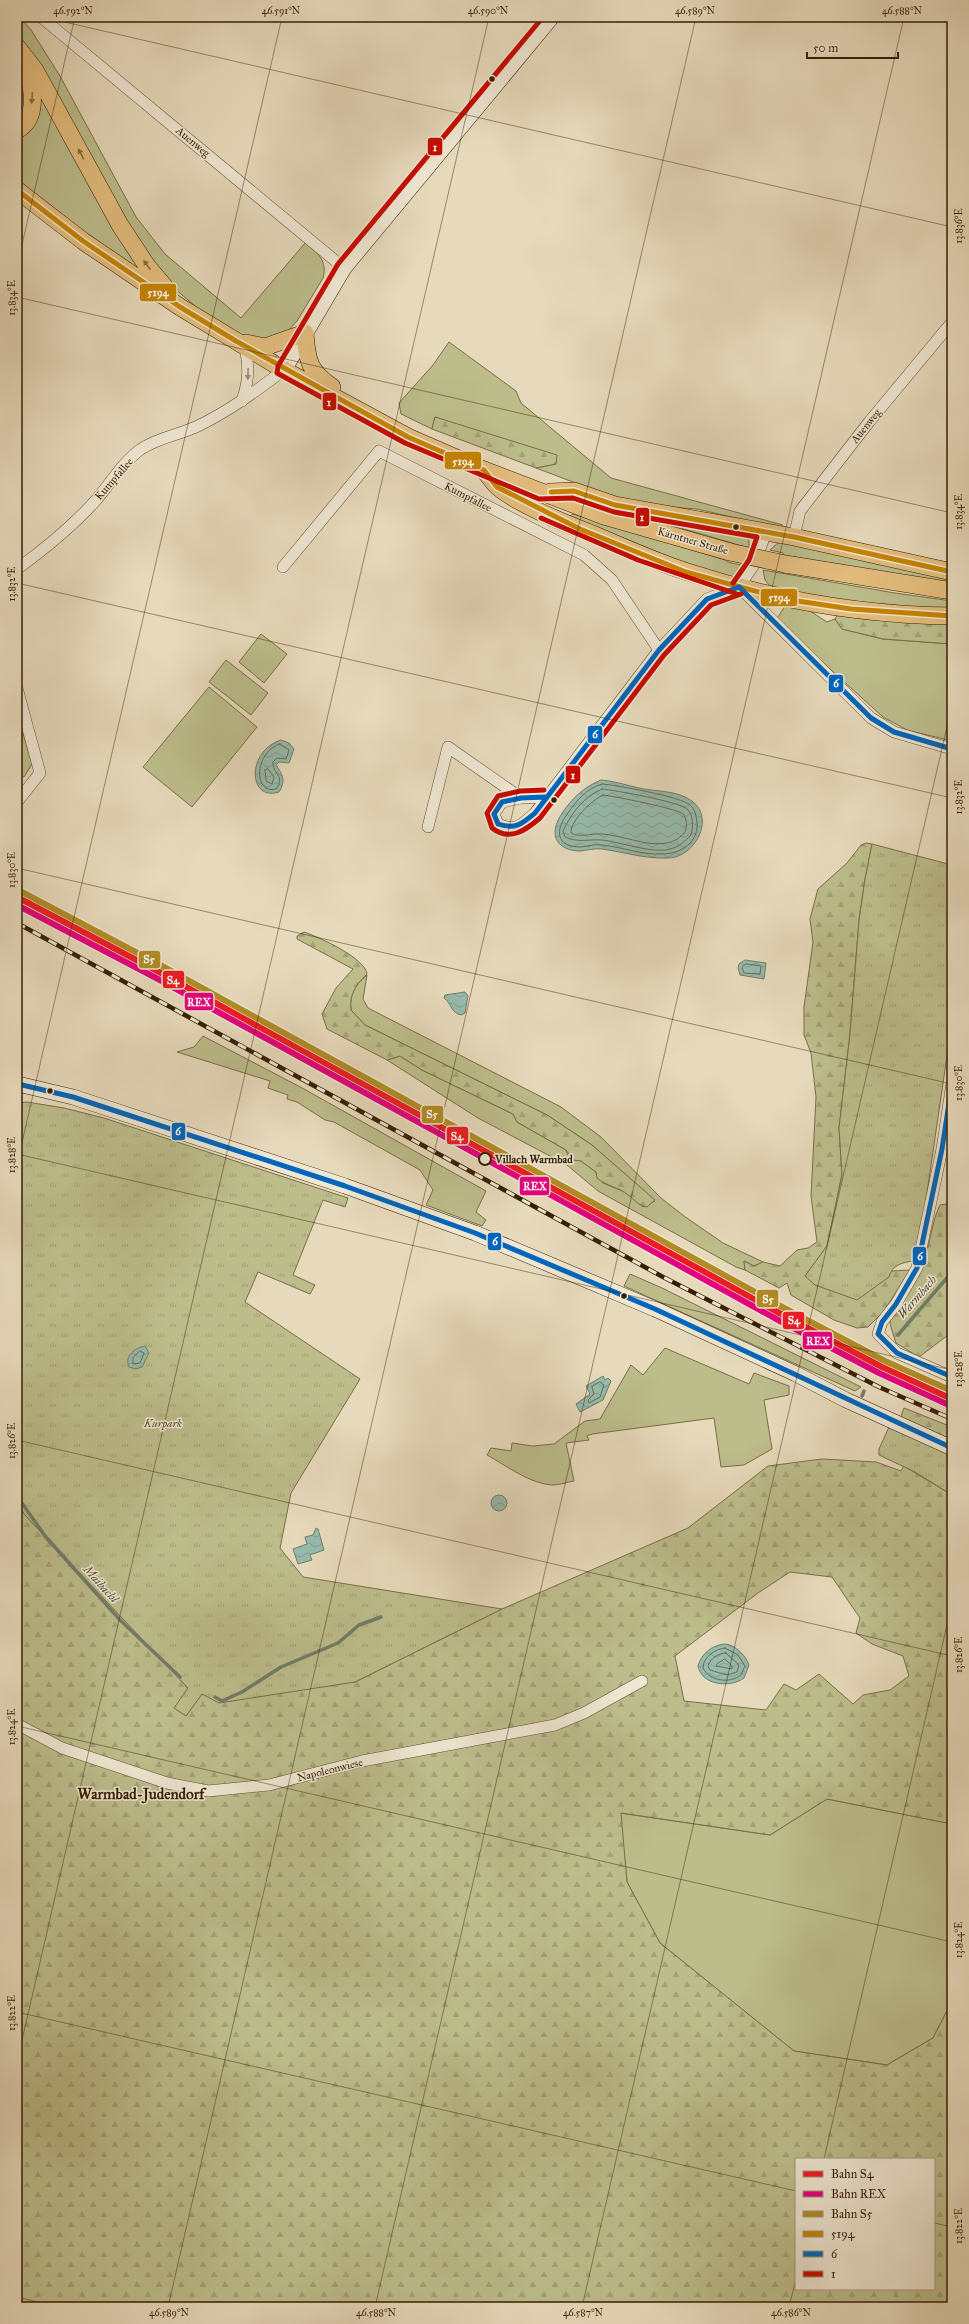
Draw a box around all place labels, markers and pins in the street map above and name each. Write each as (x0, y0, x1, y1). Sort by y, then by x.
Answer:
unlabelled marker (487, 74, 497, 84)
unlabelled marker (731, 522, 741, 532)
unlabelled marker (549, 795, 559, 805)
unlabelled marker (45, 1086, 55, 1096)
marker: Villach Warmbad (478, 1152, 492, 1166)
place label: Villach Warmbad (494, 1153, 573, 1166)
unlabelled marker (619, 1291, 629, 1301)

